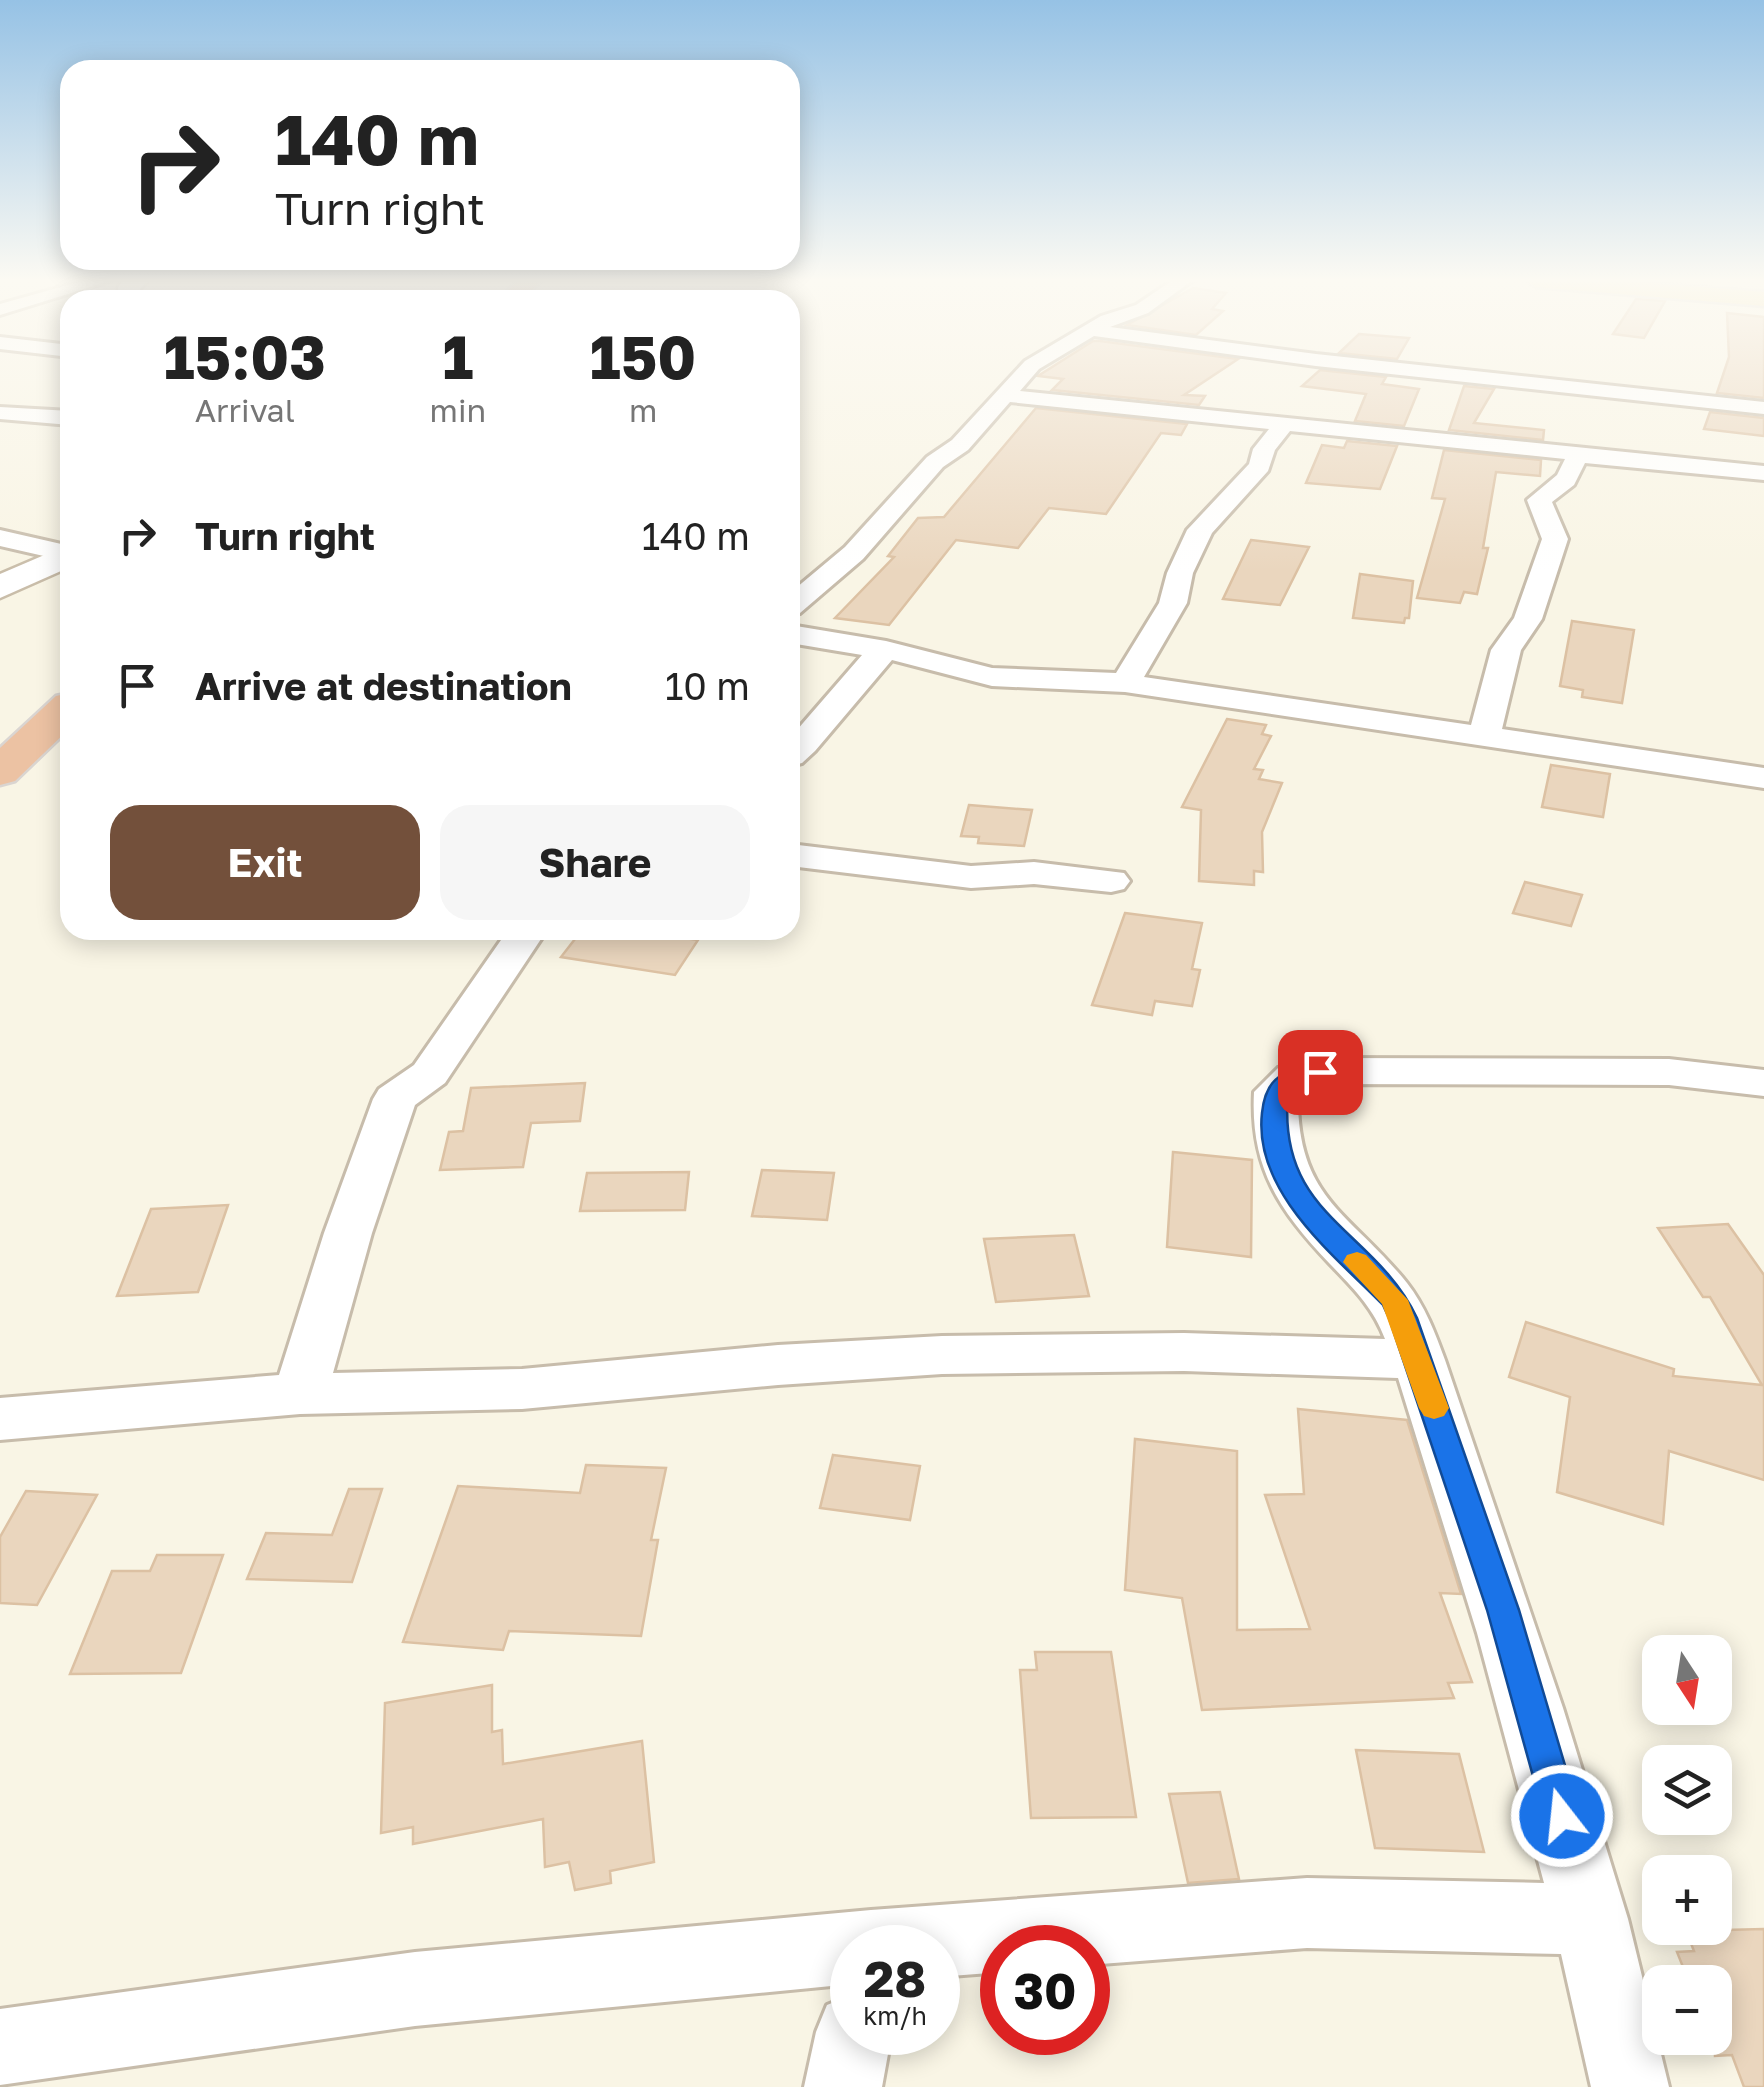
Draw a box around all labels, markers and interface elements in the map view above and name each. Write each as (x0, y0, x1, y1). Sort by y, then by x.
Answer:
text: 140 m (275, 96, 479, 180)
icon: right (110, 100, 240, 230)
text: Turn right (275, 181, 485, 235)
text: 15:03 (164, 320, 326, 392)
text: 1 (442, 320, 473, 392)
text: 150 (590, 320, 696, 392)
text: Arrival (195, 391, 295, 429)
text: min (430, 391, 486, 429)
text: m (629, 391, 657, 429)
icon: right (110, 508, 165, 563)
text: Turn right (195, 513, 375, 558)
text: 140 m (642, 513, 750, 558)
icon: arrive (110, 658, 165, 713)
text: Arrive at destination (195, 663, 572, 708)
text: 10 m (665, 663, 750, 708)
button: Exit (110, 805, 420, 920)
button: Share (440, 805, 750, 920)
pin (1278, 1030, 1363, 1115)
icon: arrive (1293, 1045, 1348, 1100)
north arrow (1642, 1635, 1732, 1725)
map controls (1642, 1635, 1732, 2055)
button: layers (1642, 1745, 1732, 1835)
position arrow (1510, 1764, 1614, 1868)
button: + (1642, 1855, 1732, 1945)
speed limit sign: 30 (980, 1925, 1110, 2055)
text: 28 (864, 1948, 926, 2008)
button: − (1642, 1965, 1732, 2055)
text: km/h (863, 2000, 927, 2031)

